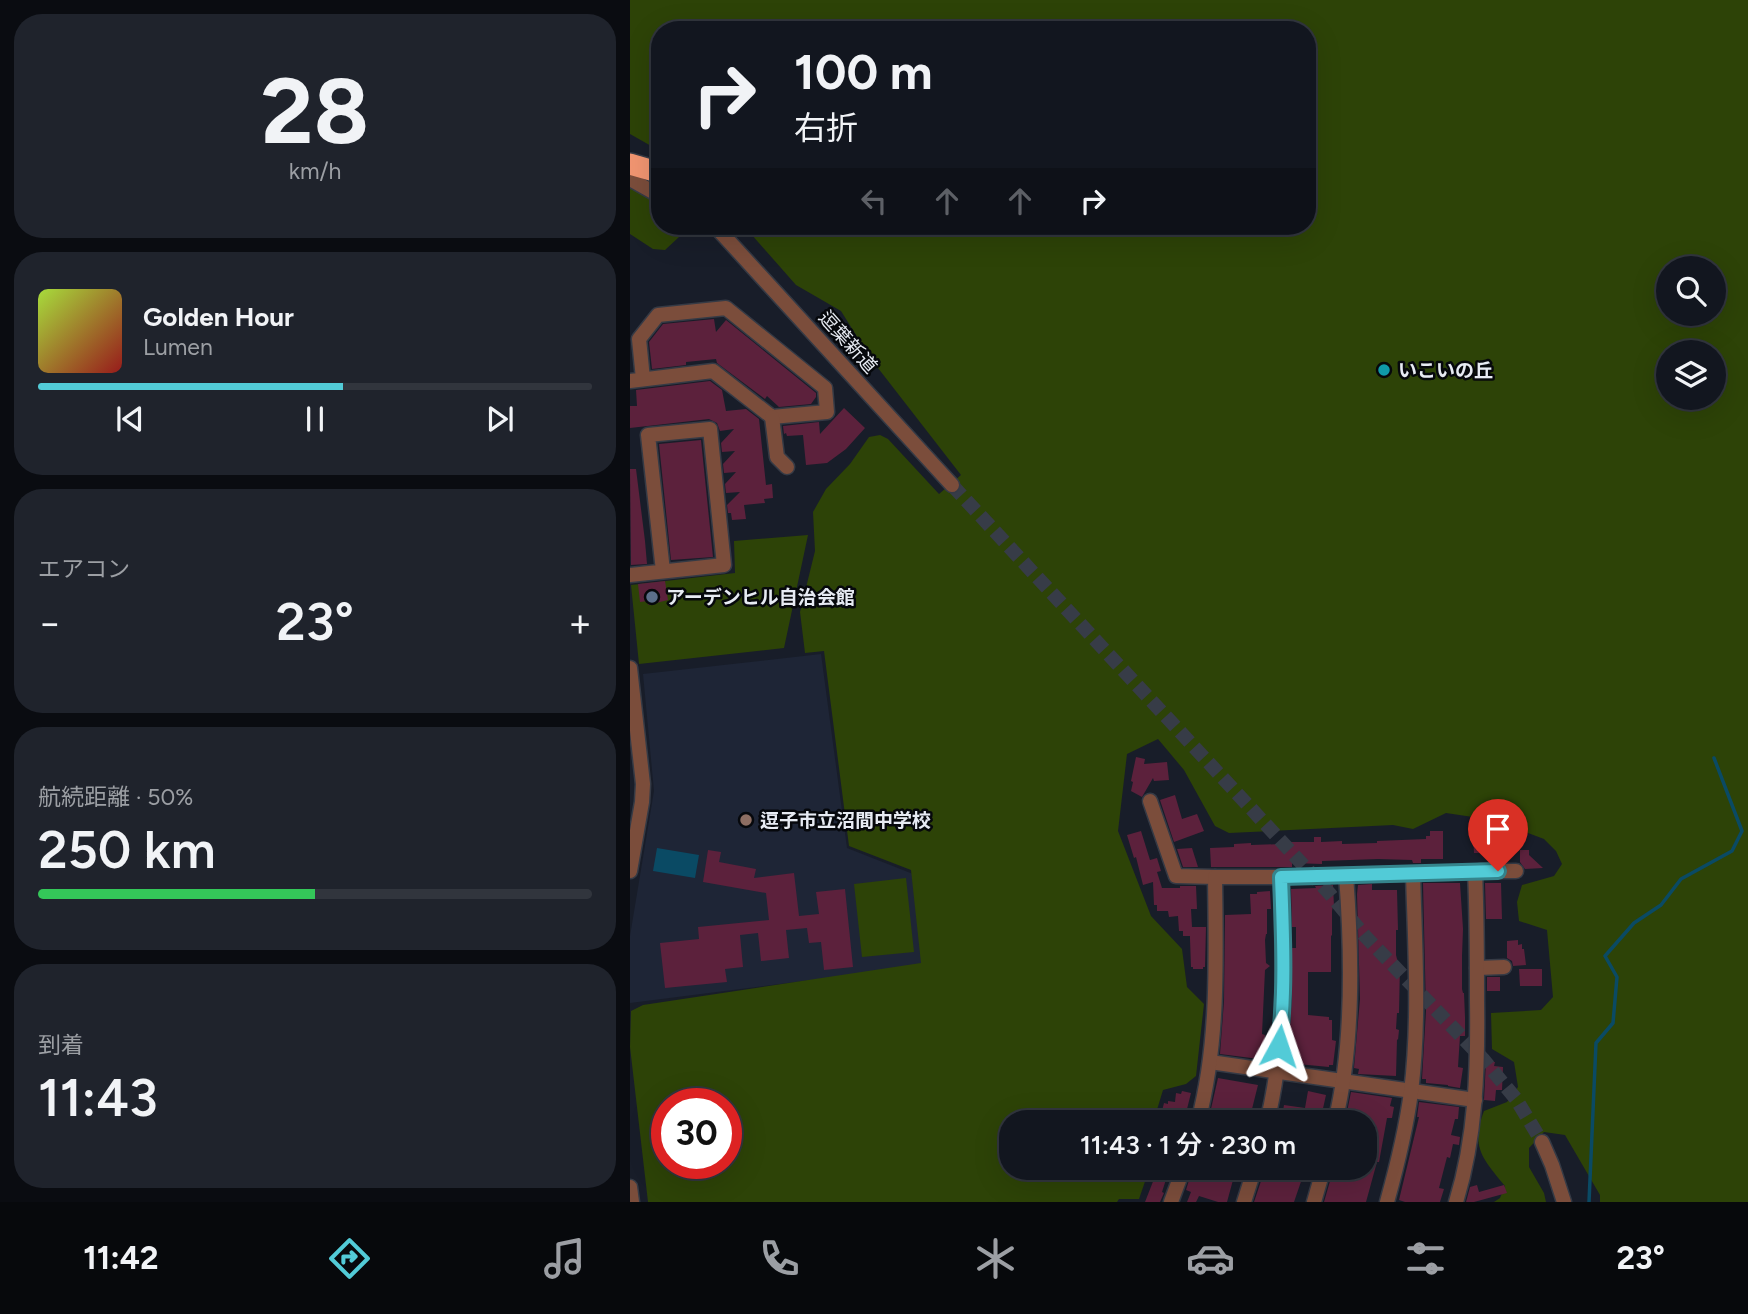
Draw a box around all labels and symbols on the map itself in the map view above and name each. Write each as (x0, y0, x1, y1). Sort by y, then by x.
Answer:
street label: 逗葉新道 (814, 306, 882, 378)
place label: いこいの丘 (1398, 359, 1493, 382)
marker: いこいの丘 (1376, 362, 1392, 378)
place label: アーデンヒル自治会館 (666, 586, 855, 609)
marker: アーデンヒル自治会館 (644, 589, 660, 605)
pin (1468, 799, 1528, 871)
place label: 逗子市立沼間中学校 (760, 809, 931, 832)
marker: 逗子市立沼間中学校 (738, 812, 754, 828)
position arrow (1242, 1009, 1316, 1083)
speed limit sign: 30 (651, 1088, 742, 1179)

